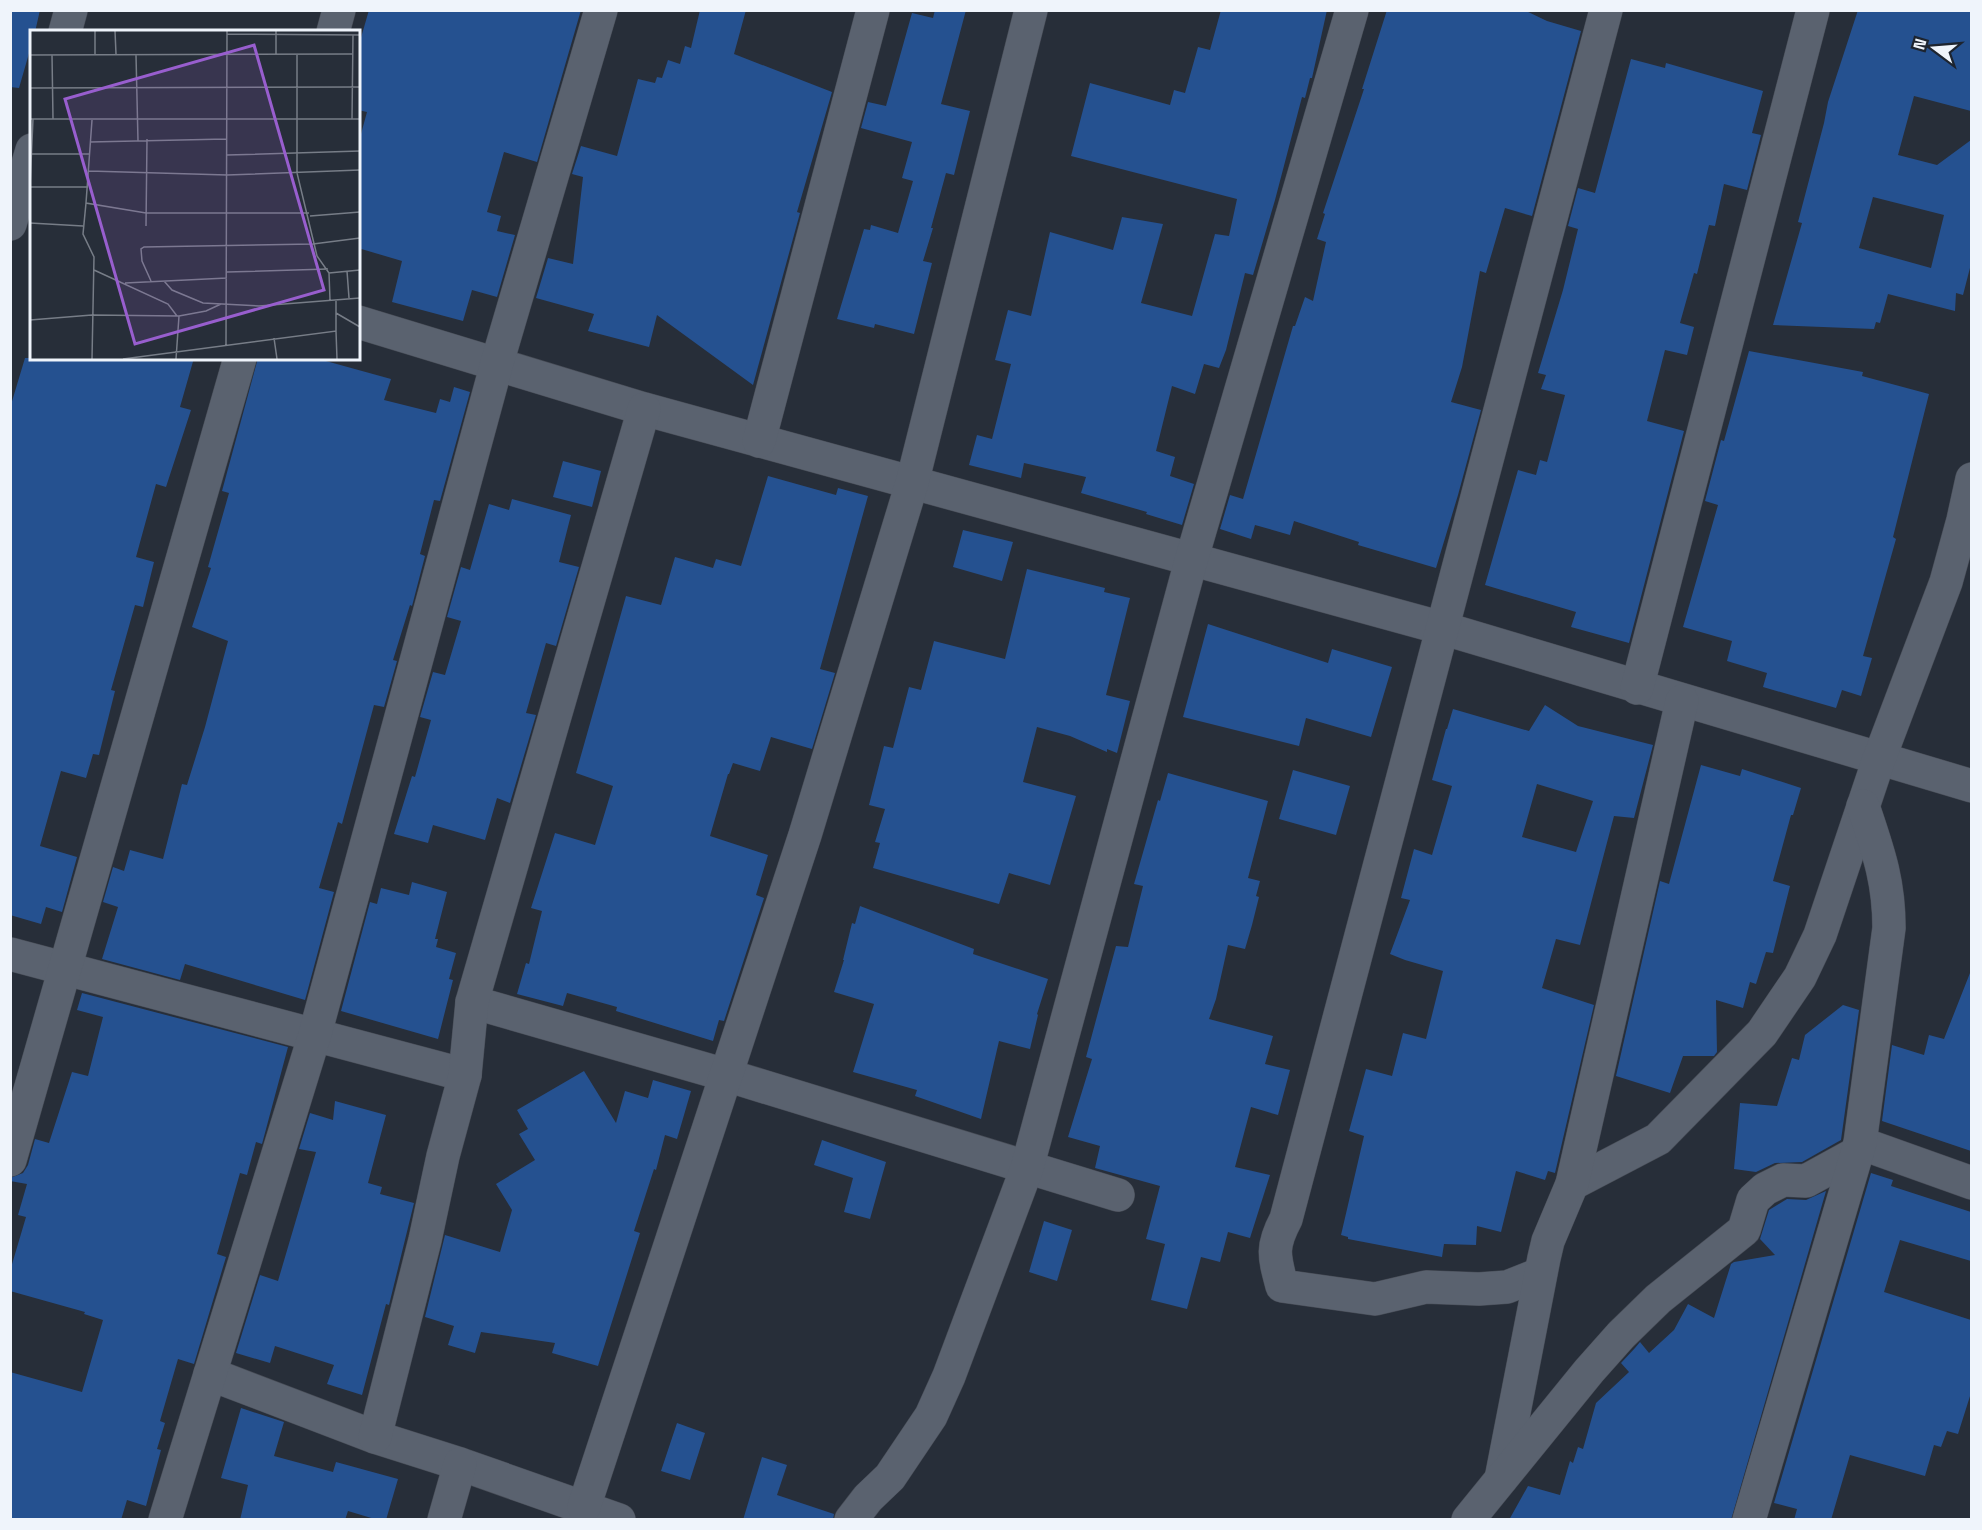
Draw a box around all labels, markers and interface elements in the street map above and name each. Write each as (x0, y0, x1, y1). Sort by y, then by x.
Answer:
north arrow (1904, 18, 1964, 78)
inset map (30, 30, 360, 360)
text: N (1908, 36, 1932, 52)

